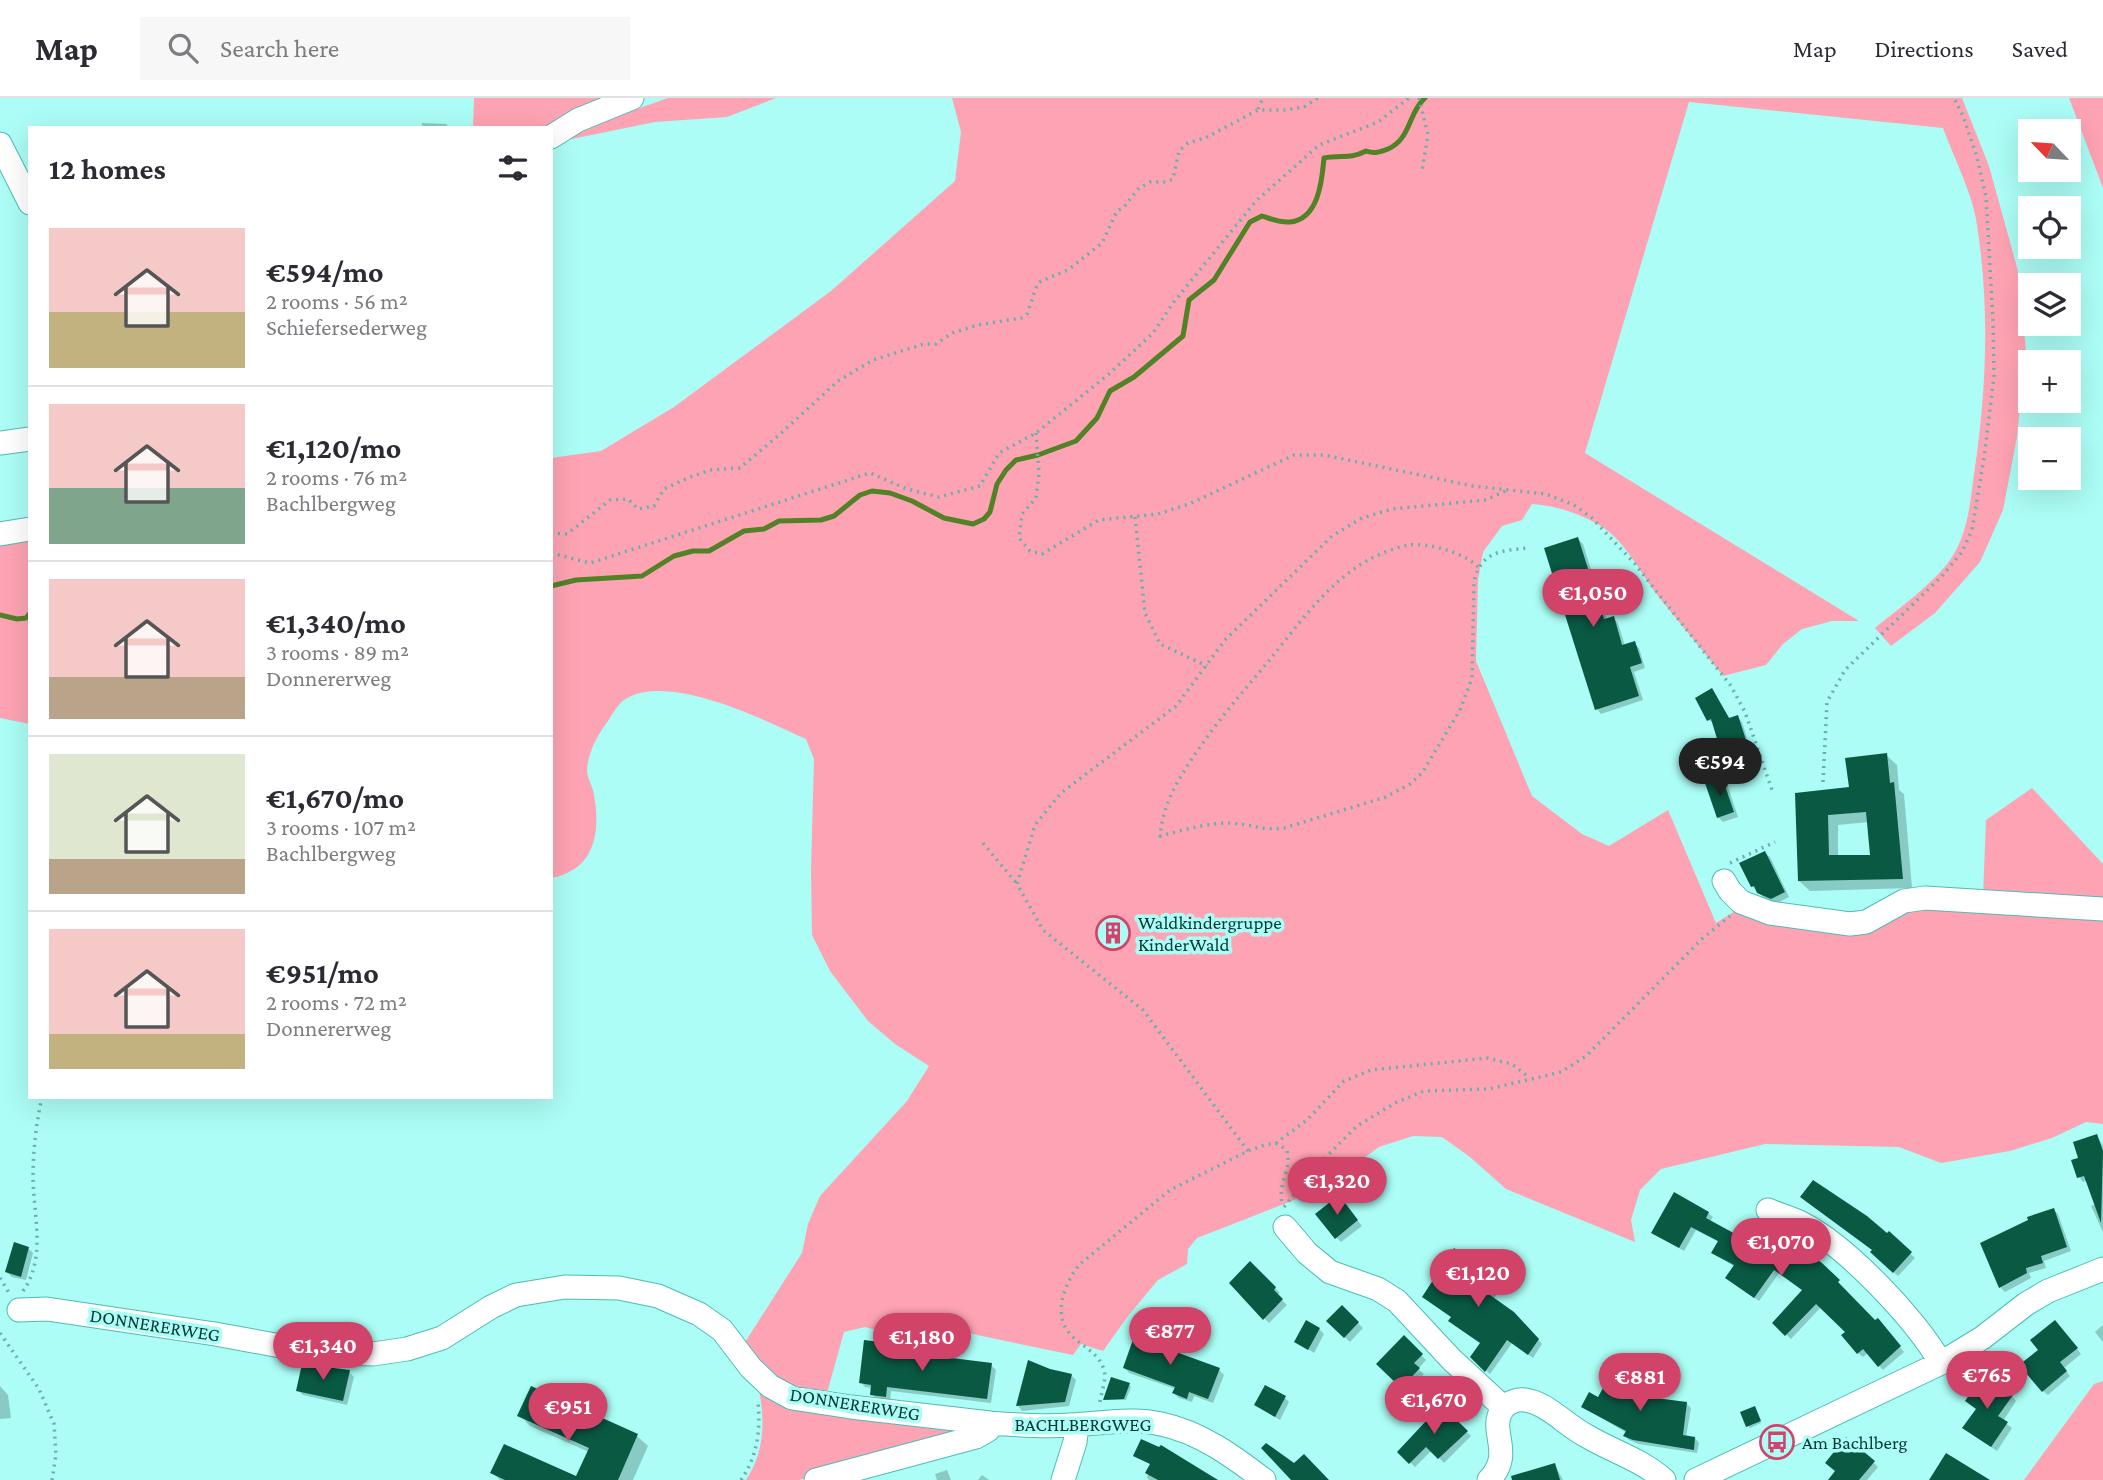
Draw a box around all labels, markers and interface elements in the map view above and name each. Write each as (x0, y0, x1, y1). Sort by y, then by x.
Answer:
search box (140, 17, 630, 80)
icon: search (164, 29, 202, 67)
text: Map (35, 30, 98, 67)
text: Search here (220, 34, 339, 63)
text: Map (1793, 35, 1837, 62)
text: Directions (1875, 35, 1974, 62)
text: Saved (2012, 35, 2068, 62)
north arrow (2018, 119, 2081, 182)
map controls (2018, 119, 2081, 490)
icon: filters (494, 149, 532, 187)
text: 12 homes (49, 152, 166, 185)
button: locate (2018, 196, 2081, 259)
text: €594/mo (266, 255, 384, 288)
icon: home (105, 256, 189, 340)
button: layers (2018, 273, 2081, 336)
text: 2 rooms · 56 m² (266, 288, 408, 314)
text: Schiefersederweg (266, 314, 427, 340)
button: + (2018, 350, 2081, 413)
button: − (2018, 427, 2081, 490)
text: €1,120/mo (266, 431, 401, 464)
icon: home (105, 432, 189, 516)
text: 2 rooms · 76 m² (266, 464, 407, 490)
text: Bachlbergweg (266, 490, 396, 516)
pin: €1,050 (1536, 570, 1650, 629)
text: €1,050 (1558, 579, 1628, 605)
text: €1,340/mo (266, 606, 406, 639)
icon: home (105, 607, 189, 691)
text: 3 rooms · 89 m² (266, 639, 409, 665)
text: Donnererweg (266, 665, 392, 691)
pin: €594 (1679, 738, 1761, 798)
text: €594 (1695, 748, 1745, 774)
text: €1,670/mo (266, 781, 404, 814)
icon: home (105, 782, 189, 866)
text: 3 rooms · 107 m² (266, 814, 416, 840)
text: Bachlbergweg (266, 840, 396, 866)
place label: Waldkindergruppe KinderWald (1138, 912, 1282, 955)
building icon: Waldkindergruppe KinderWald (1094, 914, 1132, 952)
text: €951/mo (266, 956, 379, 989)
icon: home (105, 957, 189, 1041)
text: 2 rooms · 72 m² (266, 989, 407, 1015)
text: Donnererweg (266, 1015, 392, 1041)
pin: €1,320 (1280, 1158, 1394, 1217)
text: €1,320 (1304, 1167, 1370, 1193)
pin: €1,070 (1724, 1218, 1838, 1278)
text: €1,070 (1747, 1228, 1815, 1254)
pin: €1,120 (1421, 1250, 1535, 1309)
text: €1,120 (1446, 1259, 1510, 1285)
street label: DONNERERWEG (88, 1304, 222, 1346)
pin: €877 (1129, 1308, 1211, 1367)
pin: €1,180 (865, 1314, 979, 1373)
text: €877 (1145, 1317, 1195, 1343)
pin: €1,340 (266, 1322, 380, 1382)
text: €1,180 (889, 1323, 955, 1349)
text: €1,340 (289, 1332, 357, 1358)
pin: €765 (1946, 1352, 2028, 1411)
pin: €881 (1599, 1354, 1681, 1413)
text: €765 (1962, 1361, 2012, 1387)
text: €881 (1615, 1363, 1665, 1389)
pin: €1,670 (1377, 1376, 1491, 1436)
street label: DONNERERWEG (788, 1383, 922, 1425)
pin: €951 (527, 1384, 609, 1443)
text: €1,670 (1401, 1386, 1467, 1412)
text: €951 (544, 1393, 592, 1419)
street label: BACHLBERGWEG (1015, 1414, 1151, 1435)
bus stop icon: Am Bachlberg (1758, 1423, 1796, 1461)
place label: Am Bachlberg (1802, 1432, 1908, 1453)

